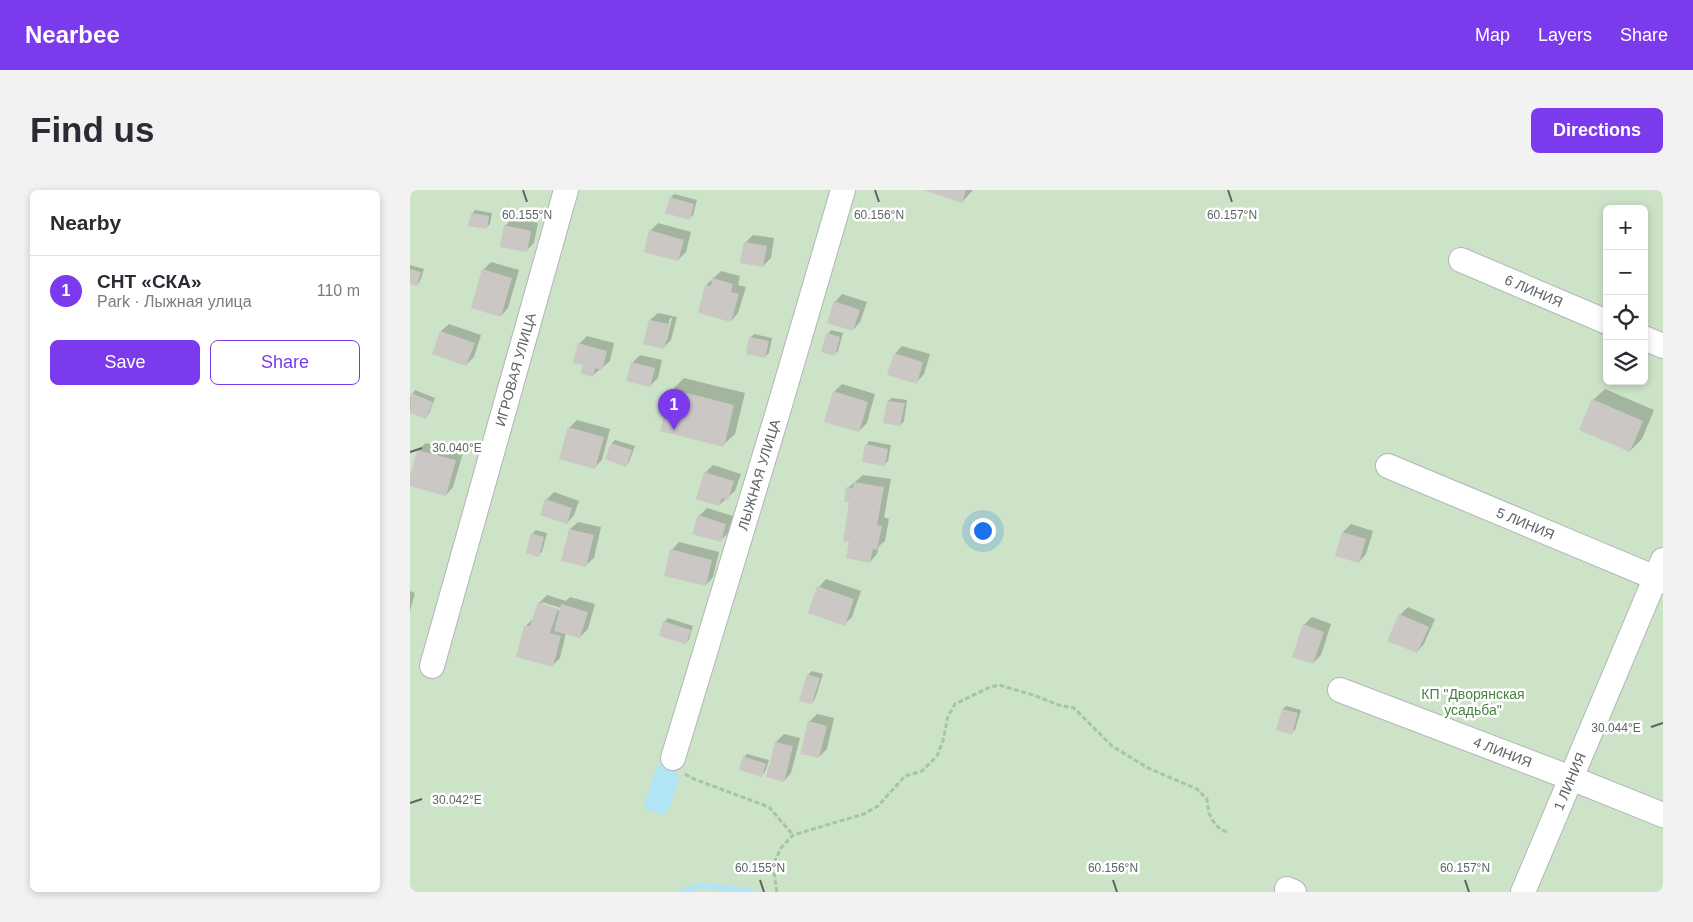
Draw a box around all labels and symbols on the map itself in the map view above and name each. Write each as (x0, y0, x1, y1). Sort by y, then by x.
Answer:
text: 60.155°N (502, 208, 552, 222)
text: 60.156°N (854, 208, 904, 222)
text: 60.157°N (1207, 208, 1257, 222)
street label: 6 ЛИНИЯ (1502, 272, 1565, 310)
street label: ИГРОВАЯ УЛИЦА (492, 310, 539, 428)
pin: 1 (658, 389, 690, 430)
street label: ЛЫЖНАЯ УЛИЦА (734, 417, 783, 532)
text: 30.040°E (432, 441, 482, 455)
street label: 5 ЛИНИЯ (1494, 504, 1557, 543)
your location (970, 518, 996, 544)
park label: КП "Дворянская усадьба" (1421, 686, 1525, 718)
text: 30.044°E (1591, 721, 1641, 735)
street label: 4 ЛИНИЯ (1471, 734, 1534, 770)
street label: 1 ЛИНИЯ (1550, 750, 1589, 813)
text: 30.042°E (432, 793, 482, 807)
text: 60.155°N (735, 861, 785, 875)
text: 60.156°N (1088, 861, 1138, 875)
text: 60.157°N (1440, 861, 1490, 875)

